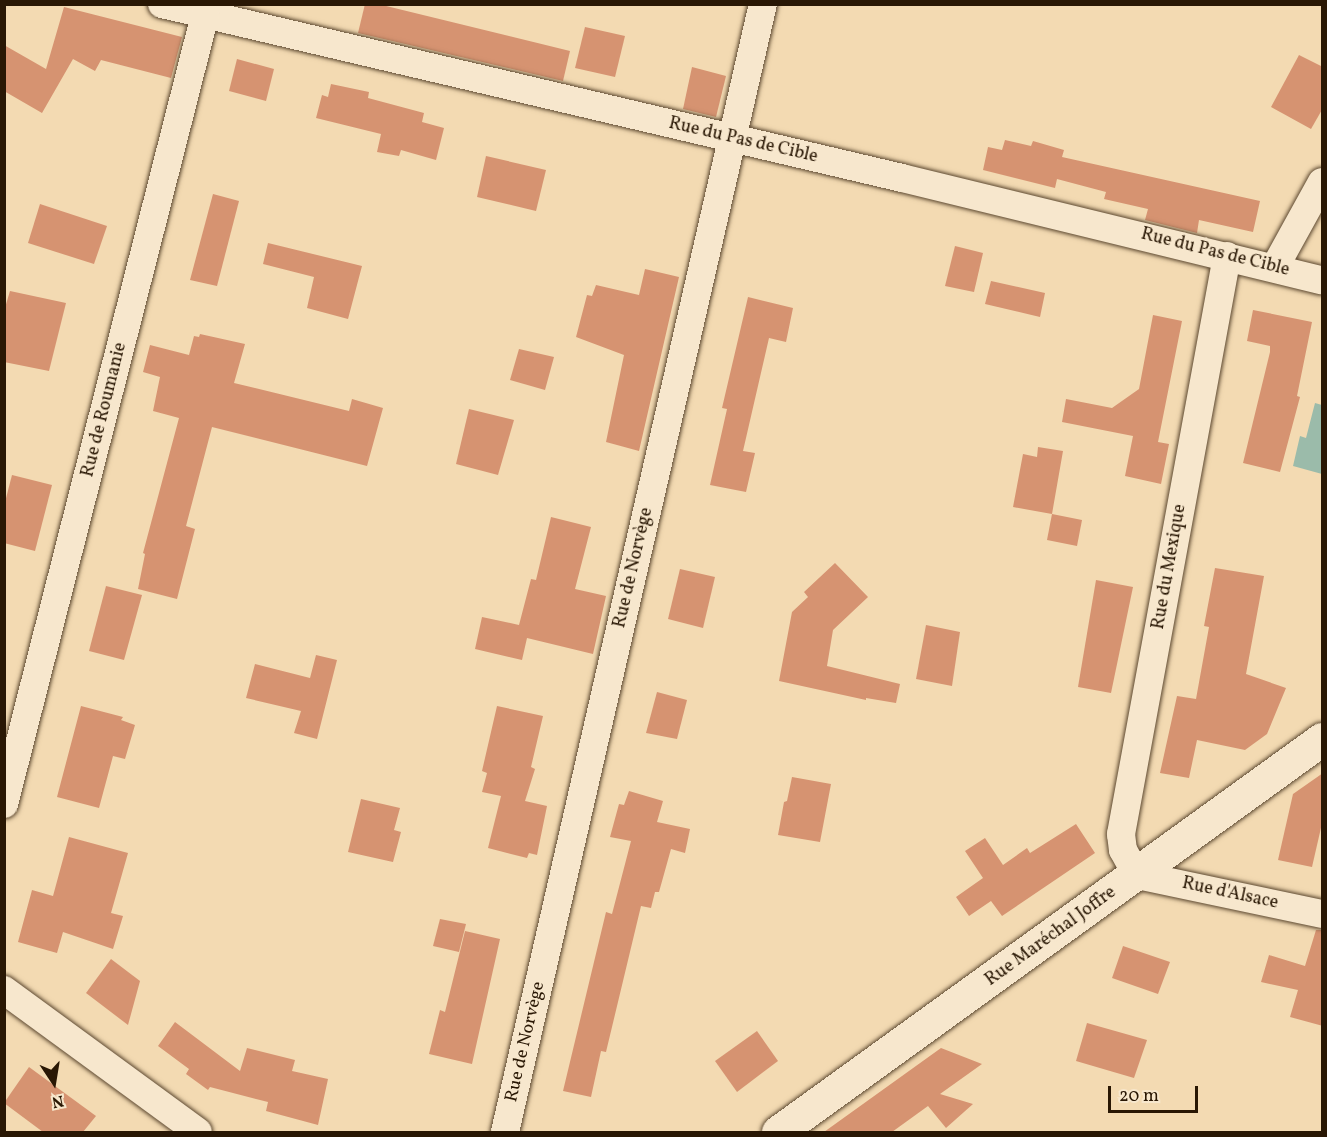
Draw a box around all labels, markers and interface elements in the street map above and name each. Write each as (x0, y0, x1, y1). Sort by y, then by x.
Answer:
street label: Rue du Pas de Cible (666, 113, 820, 169)
street label: Rue du Pas de Cible (1139, 224, 1291, 282)
street label: Rue de Roumanie (78, 340, 132, 480)
street label: Rue du Mexique (1148, 503, 1192, 631)
street label: Rue de Norvège (610, 506, 658, 630)
street label: Rue d'Alsace (1180, 873, 1280, 915)
street label: Rue Maréchal Joffre (981, 882, 1121, 992)
street label: Rue de Norvège (502, 980, 550, 1104)
north arrow (24, 1053, 84, 1113)
scale bar (1111, 1074, 1201, 1112)
text: 20 m (1119, 1084, 1159, 1109)
text: N (50, 1089, 66, 1113)

